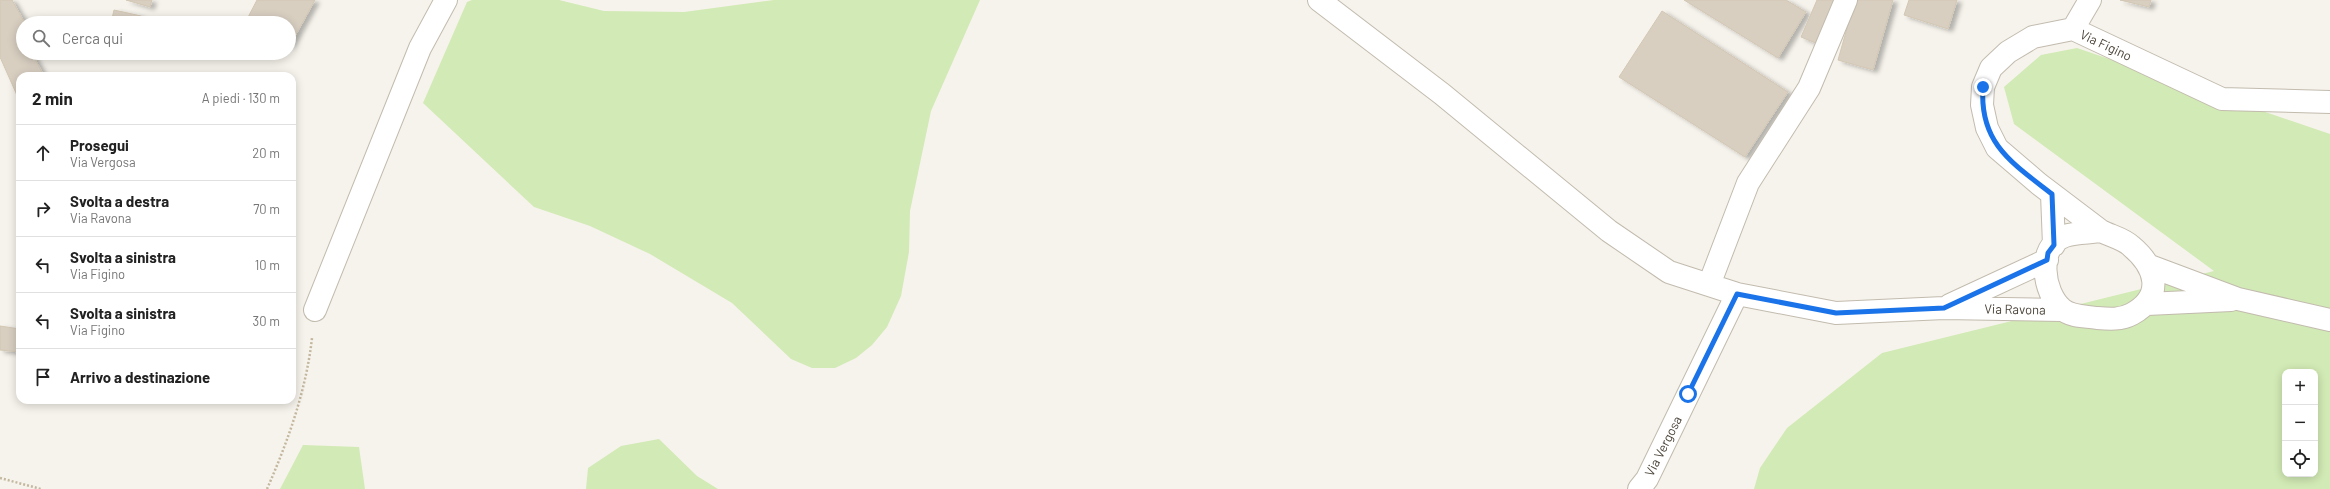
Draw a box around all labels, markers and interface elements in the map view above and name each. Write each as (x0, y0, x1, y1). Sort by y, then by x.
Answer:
search box (16, 16, 296, 60)
street label: Via Figino (2078, 26, 2134, 64)
icon: search (30, 27, 52, 49)
text: Cerca qui (62, 29, 123, 47)
route end (1974, 78, 1992, 96)
text: 2 min (32, 88, 73, 108)
text: A piedi · 130 m (202, 90, 280, 106)
text: Prosegui (70, 136, 129, 154)
icon: ahead (32, 142, 54, 164)
text: 20 m (252, 145, 280, 161)
text: Via Vergosa (70, 154, 136, 170)
text: Svolta a destra (70, 192, 169, 210)
icon: right (32, 198, 54, 220)
text: 70 m (253, 201, 280, 217)
text: Via Ravona (70, 210, 131, 226)
text: Svolta a sinistra (70, 248, 176, 266)
icon: left (32, 254, 54, 276)
text: 10 m (255, 257, 280, 273)
text: Via Figino (70, 266, 125, 282)
street label: Via Ravona (1984, 300, 2046, 318)
text: Svolta a sinistra (70, 304, 176, 322)
icon: left (32, 310, 54, 332)
text: 30 m (253, 313, 280, 329)
text: Via Figino (70, 322, 125, 338)
icon: arrive (32, 366, 54, 388)
text: Arrivo a destinazione (70, 368, 210, 386)
map controls (2282, 369, 2318, 477)
button: + (2282, 369, 2318, 405)
route start (1679, 385, 1697, 403)
button: − (2282, 405, 2318, 441)
street label: Via Vergosa (1641, 413, 1685, 479)
button: locate (2282, 441, 2318, 477)

